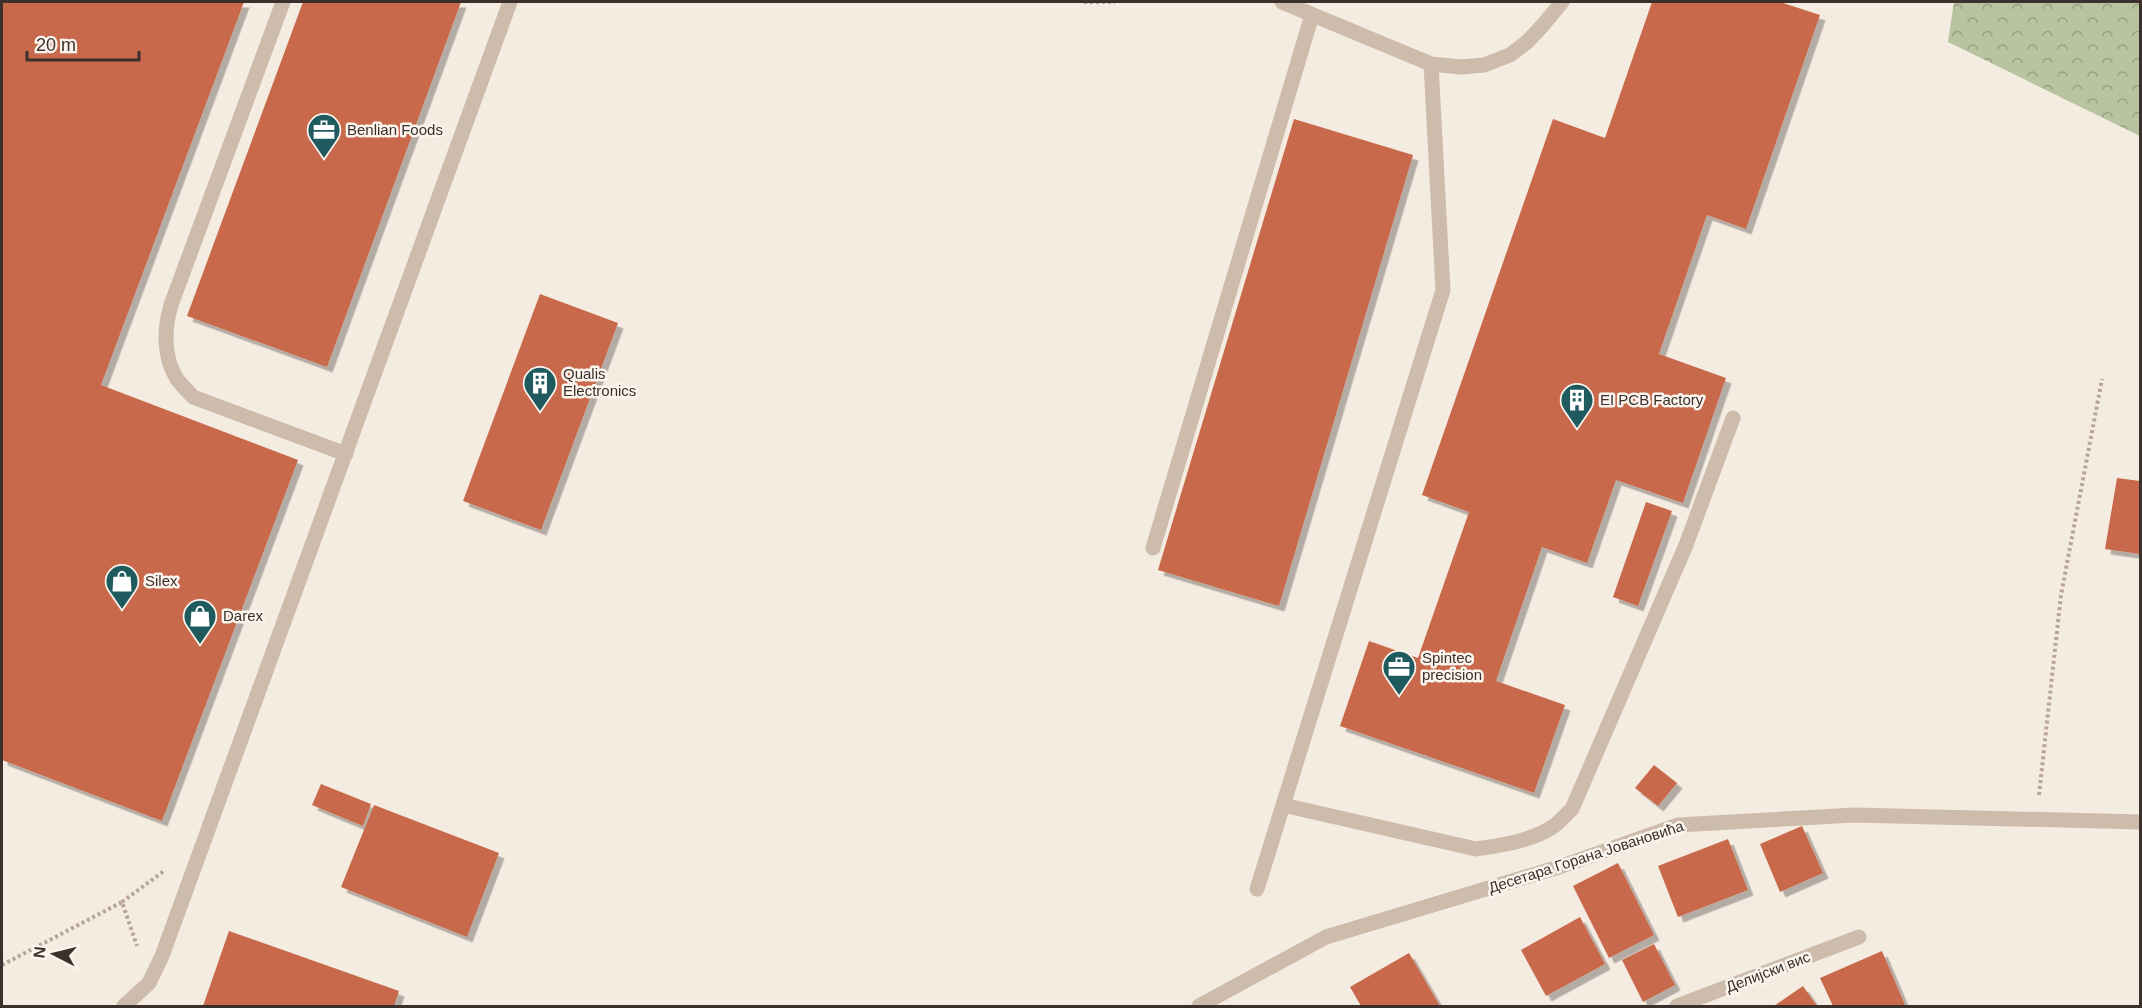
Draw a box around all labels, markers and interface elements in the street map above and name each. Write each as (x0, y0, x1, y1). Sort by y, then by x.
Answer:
scale bar (27, 24, 140, 62)
text: 20 m (36, 35, 76, 55)
office icon: Benlian Foods (306, 112, 342, 159)
place label: Benlian Foods (347, 121, 443, 138)
building icon: Qualis Electronics (522, 365, 558, 412)
place label: Qualis Electronics (563, 365, 636, 399)
building icon: EI PCB Factory (1559, 382, 1595, 429)
place label: EI PCB Factory (1600, 391, 1704, 408)
shop icon: Silex (104, 563, 140, 610)
place label: Silex (145, 572, 178, 589)
shop icon: Darex (182, 598, 218, 645)
place label: Darex (223, 607, 264, 624)
office icon: Spintec precision (1381, 649, 1417, 696)
place label: Spintec precision (1422, 649, 1482, 683)
street label: Десетара Горана Јовановића (1486, 817, 1686, 896)
north arrow (24, 924, 84, 984)
text: N (30, 945, 49, 959)
street label: Делијски вис (1723, 947, 1813, 995)

